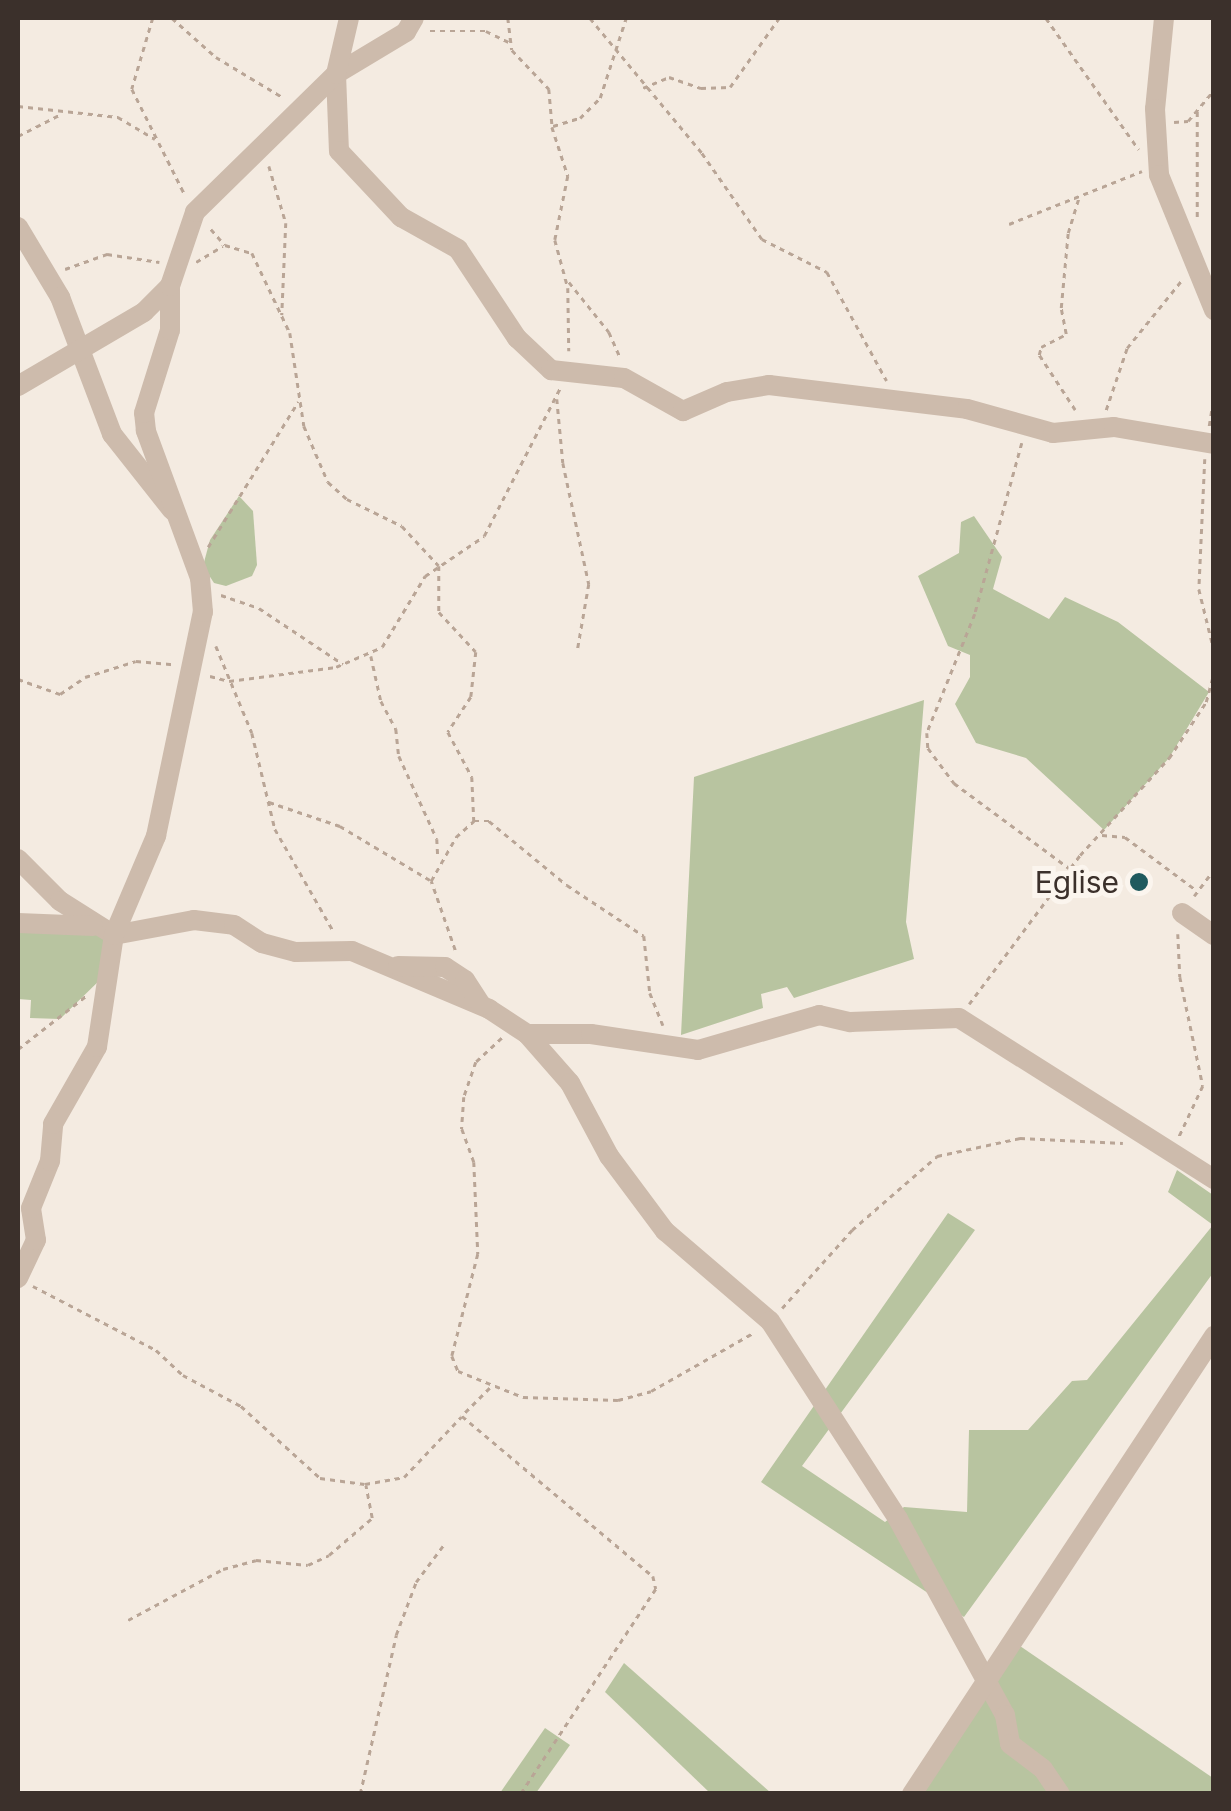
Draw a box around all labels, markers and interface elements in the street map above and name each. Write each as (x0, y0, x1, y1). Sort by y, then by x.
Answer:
place label: Eglise (1035, 864, 1119, 900)
marker: Eglise (1128, 871, 1150, 893)

